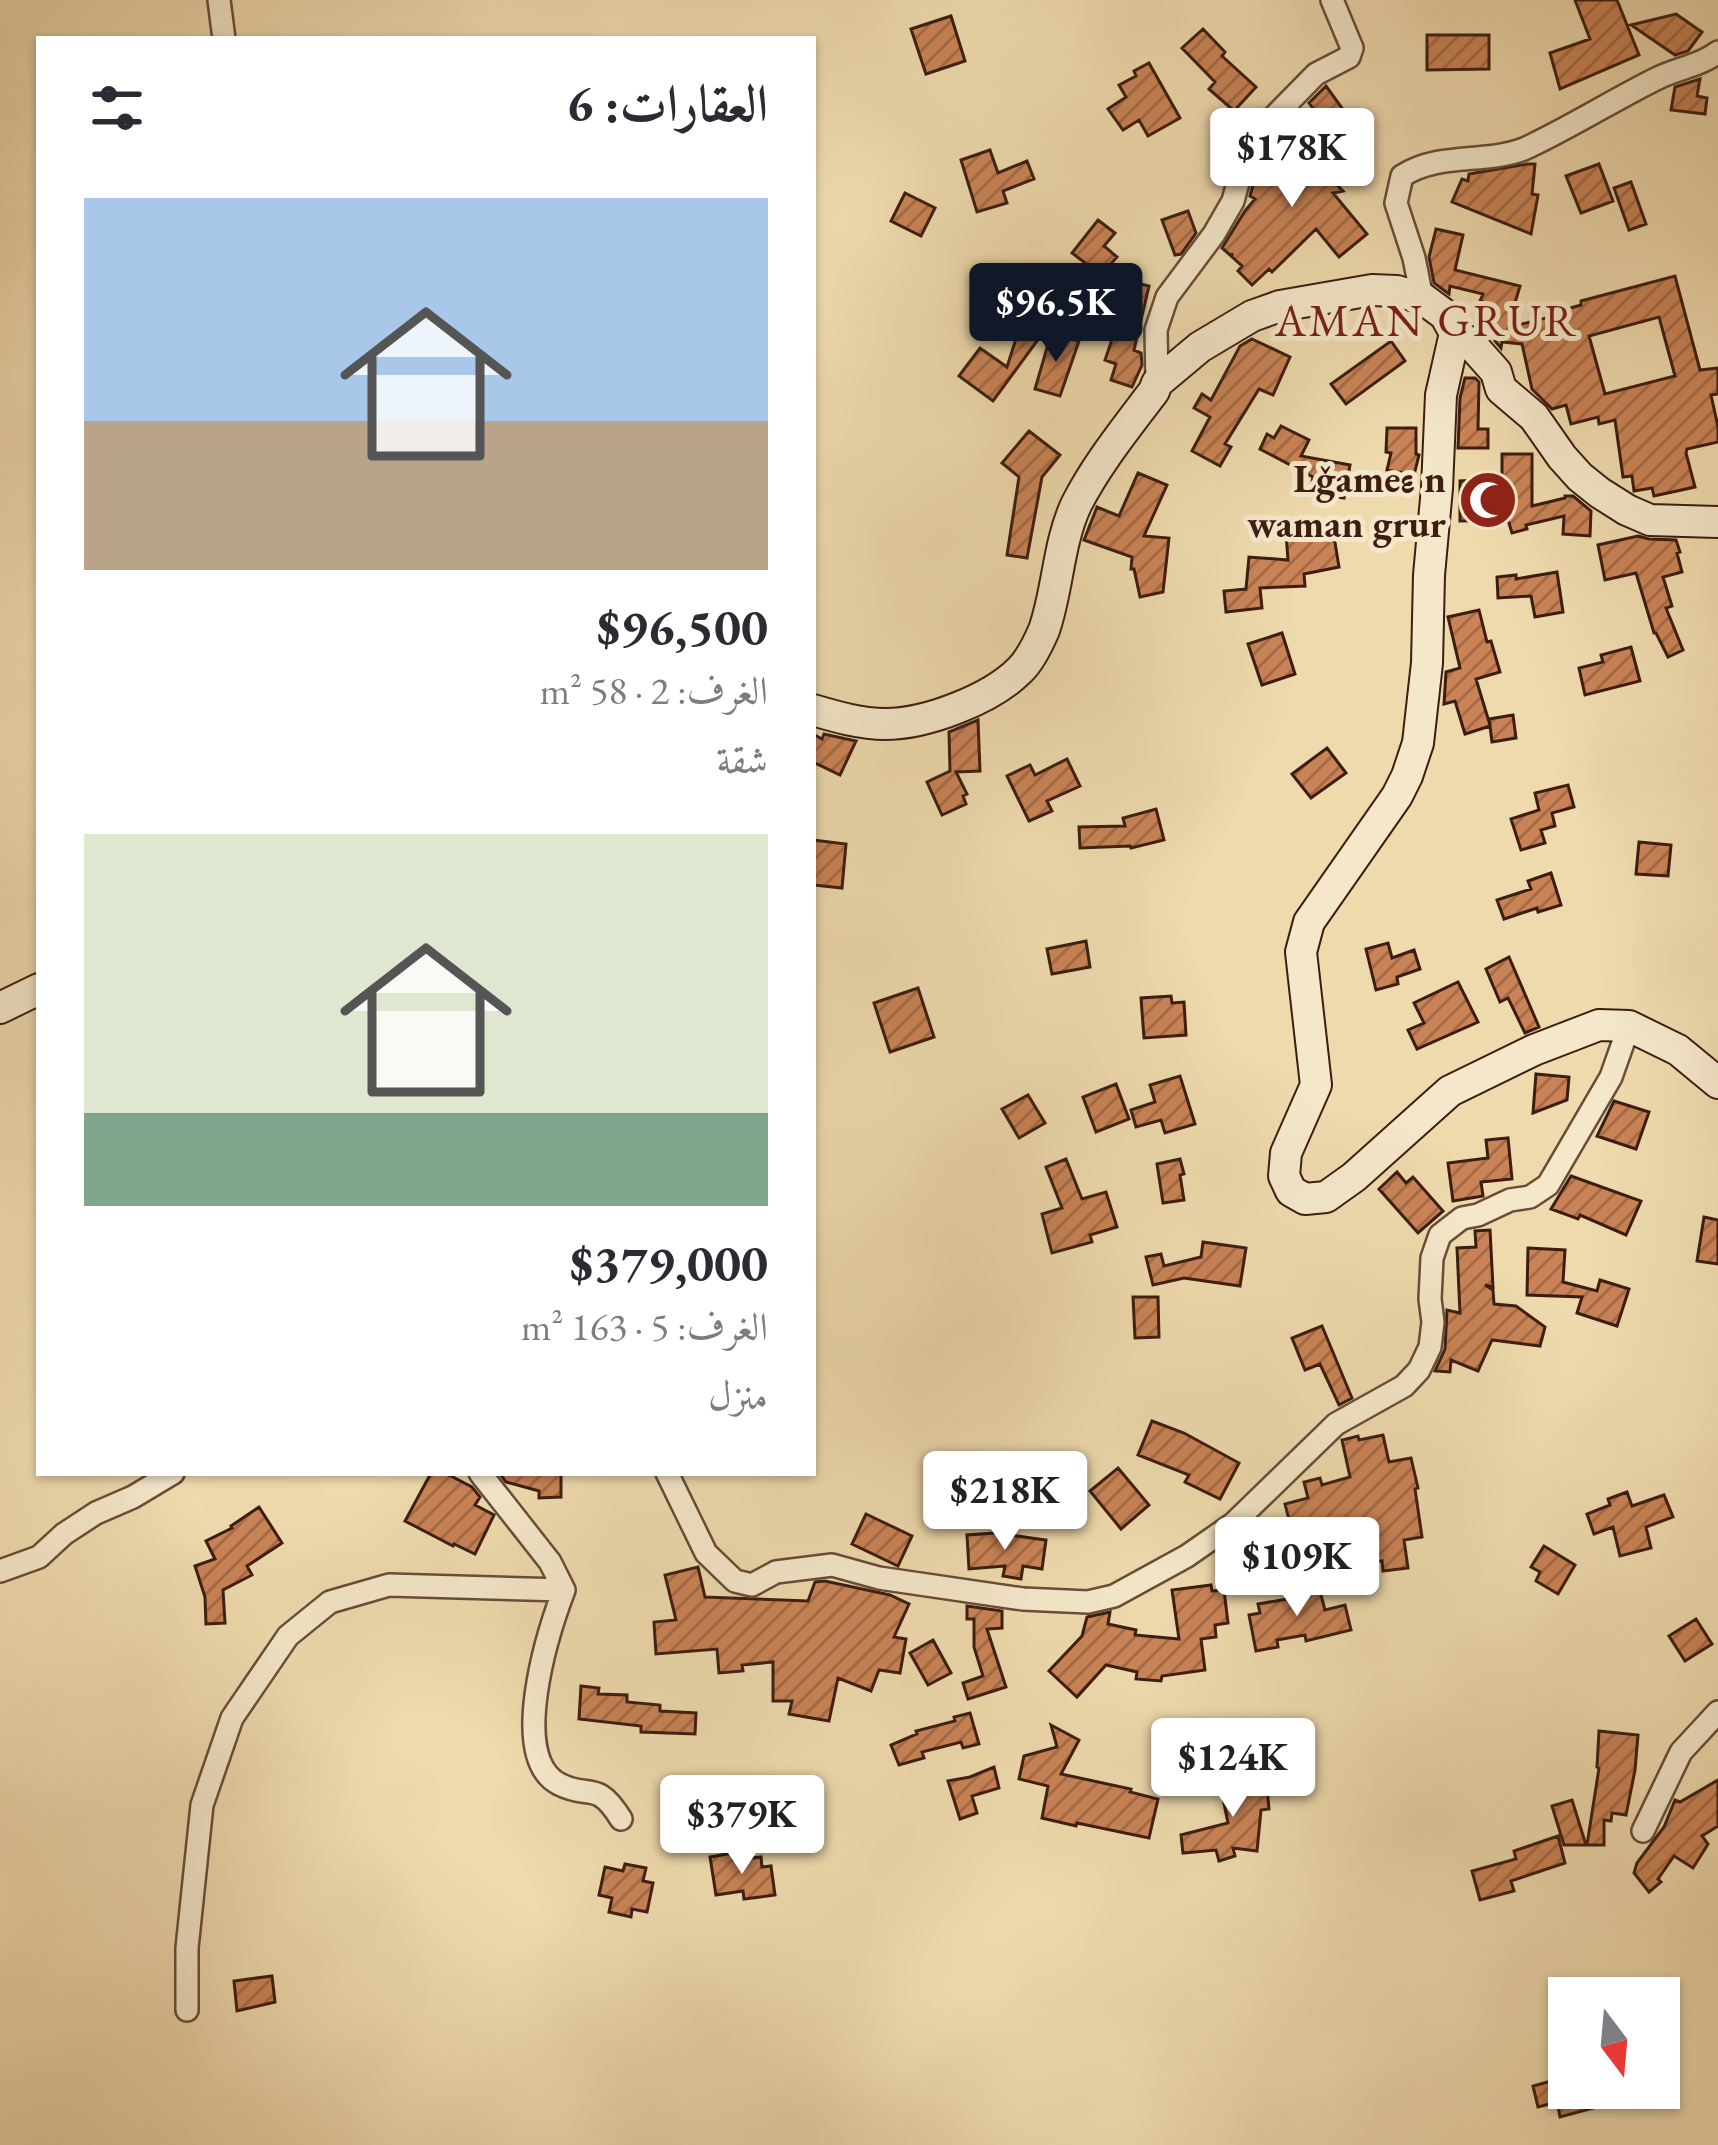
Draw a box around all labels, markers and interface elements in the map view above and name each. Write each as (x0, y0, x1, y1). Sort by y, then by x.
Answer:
text: العقارات: 6 (566, 70, 768, 136)
icon: filters (84, 75, 150, 141)
pin: $178K (1208, 108, 1376, 210)
text: $178K (1237, 121, 1347, 172)
pin: $96.5K (958, 263, 1154, 365)
icon: home (318, 276, 534, 492)
text: $96.5K (996, 276, 1116, 327)
district label: AMAN GRUR (1274, 291, 1579, 349)
place label: Lǧameε n waman grur (1247, 453, 1447, 549)
mosque icon: Lǧameε n waman grur (1457, 469, 1519, 531)
text: $96,500 (597, 594, 768, 660)
text: الغرف: 2 · 58 m² (540, 665, 768, 716)
text: شقة (716, 734, 768, 785)
icon: home (318, 912, 534, 1128)
text: $379,000 (570, 1230, 768, 1296)
text: الغرف: 5 · 163 m² (521, 1301, 768, 1352)
text: منزل (708, 1370, 768, 1421)
pin: $218K (921, 1451, 1089, 1553)
text: $218K (950, 1464, 1060, 1515)
pin: $109K (1213, 1517, 1381, 1619)
text: $109K (1242, 1530, 1352, 1581)
pin: $124K (1149, 1718, 1317, 1820)
text: $124K (1178, 1731, 1288, 1782)
pin: $379K (658, 1775, 826, 1877)
text: $379K (687, 1788, 797, 1839)
north arrow (1548, 1977, 1680, 2109)
map controls (1548, 1977, 1680, 2109)

